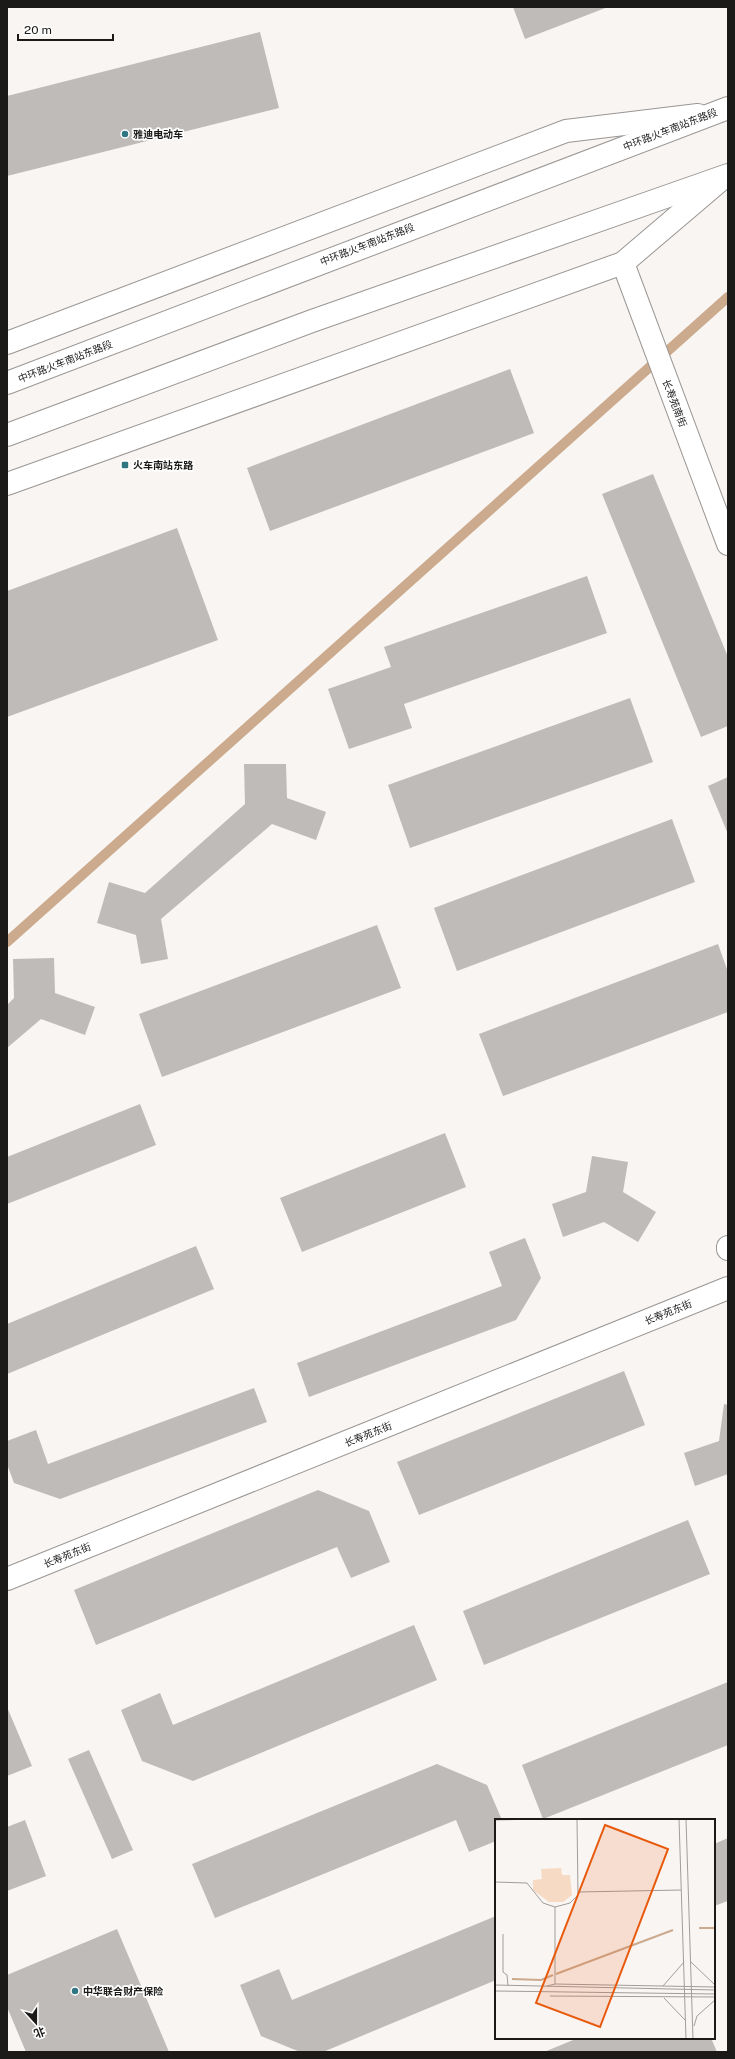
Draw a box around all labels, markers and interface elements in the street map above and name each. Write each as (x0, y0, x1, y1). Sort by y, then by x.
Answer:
scale bar (18, 16, 113, 42)
text: 20 m (24, 23, 52, 37)
street label: 中环路火车南站东路段 (621, 105, 719, 153)
place label: 雅迪电动车 (133, 128, 183, 140)
marker: 雅迪电动车 (120, 129, 130, 139)
street label: 中环路火车南站东路段 (318, 220, 416, 268)
street label: 中环路火车南站东路段 (16, 337, 114, 385)
street label: 长寿苑南街 (660, 378, 690, 428)
place label: 火车南站东路 (133, 459, 194, 471)
marker: 火车南站东路 (120, 460, 130, 470)
street label: 长寿苑东街 (643, 1297, 693, 1327)
street label: 长寿苑东街 (343, 1419, 393, 1449)
street label: 长寿苑东街 (42, 1540, 92, 1570)
inset map (495, 1819, 715, 2039)
place label: 中华联合财产保险 (83, 1985, 164, 1997)
marker: 中华联合财产保险 (70, 1986, 80, 1996)
north arrow (16, 2003, 56, 2043)
text: 北 (32, 2025, 47, 2040)

